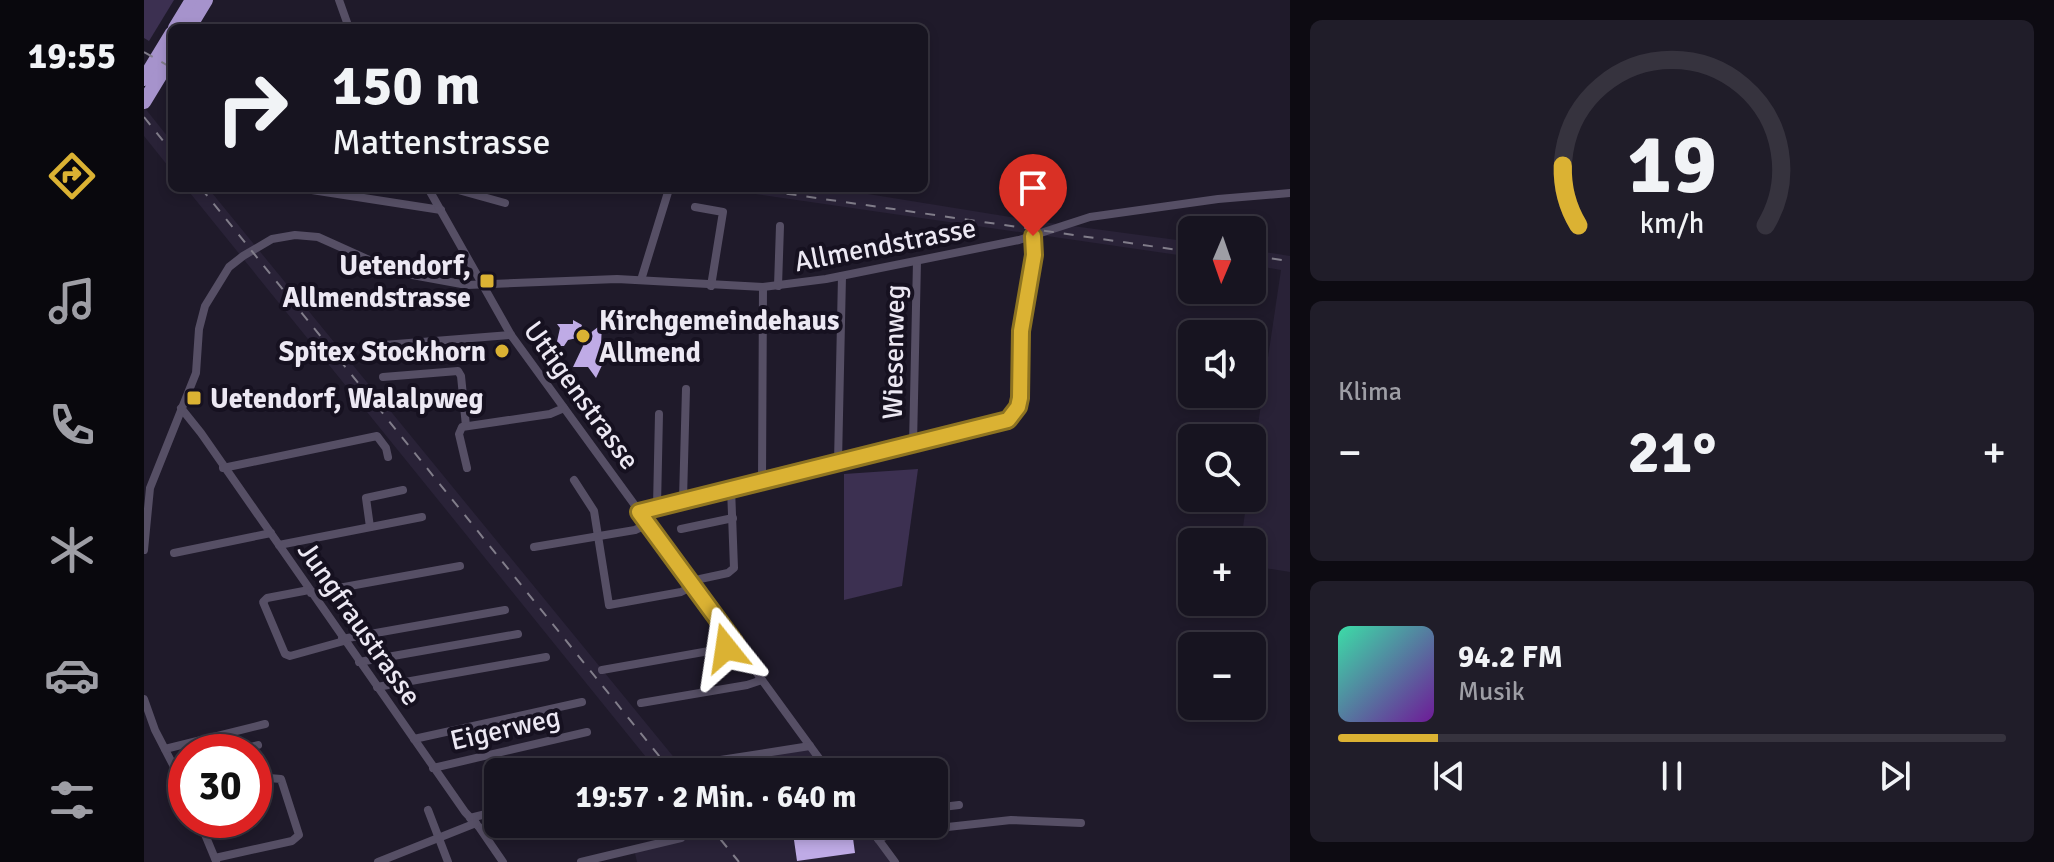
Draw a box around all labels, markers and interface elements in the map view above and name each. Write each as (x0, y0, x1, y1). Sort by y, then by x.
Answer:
text: 19:55 (28, 34, 116, 79)
text: 150 m (332, 51, 480, 120)
icon: right (200, 56, 304, 160)
text: 19 (1627, 114, 1717, 216)
text: Mattenstrasse (332, 120, 551, 165)
icon: directions (44, 148, 100, 204)
pin (999, 154, 1067, 236)
icon: arrive (1011, 166, 1055, 210)
text: km/h (1640, 207, 1704, 242)
street label: Allmendstrasse (791, 211, 979, 279)
north arrow (1178, 216, 1266, 304)
map controls (1178, 216, 1266, 720)
place label: Uetendorf, Allmendstrasse (282, 249, 471, 315)
marker: Uetendorf, Allmendstrasse (478, 272, 496, 290)
icon: music (44, 273, 100, 329)
street label: Wiesenweg (876, 284, 912, 420)
place label: Kirchgemeindehaus Allmend (599, 304, 839, 370)
street label: Uttigenstrasse (516, 315, 646, 476)
button: sound (1178, 320, 1266, 408)
marker: Kirchgemeindehaus Allmend (574, 327, 592, 345)
place label: Spitex Stockhorn (279, 335, 486, 369)
marker: Spitex Stockhorn (493, 342, 511, 360)
text: Klima (1338, 376, 1402, 408)
place label: Uetendorf, Walalpweg (210, 382, 484, 416)
marker: Uetendorf, Walalpweg (185, 389, 203, 407)
icon: phone (44, 397, 100, 453)
text: 21° (1628, 416, 1716, 490)
button: search (1178, 424, 1266, 512)
text: − (1338, 426, 1362, 480)
text: + (1982, 426, 2006, 480)
icon: climate (44, 522, 100, 578)
button: + (1178, 528, 1266, 616)
street label: Jungfraustrasse (290, 535, 428, 712)
position arrow (684, 606, 768, 690)
button: − (1178, 632, 1266, 720)
text: 94.2 FM (1458, 639, 1563, 676)
icon: car (44, 647, 100, 703)
text: Musik (1458, 676, 1525, 708)
street label: Eigerweg (447, 700, 564, 758)
speed limit sign: 30 (168, 734, 272, 838)
icon: previous (1427, 754, 1471, 798)
icon: pause (1650, 754, 1694, 798)
icon: next (1873, 754, 1917, 798)
icon: filters (44, 772, 100, 828)
text: 19:57 · 2 Min. · 640 m (575, 779, 857, 816)

